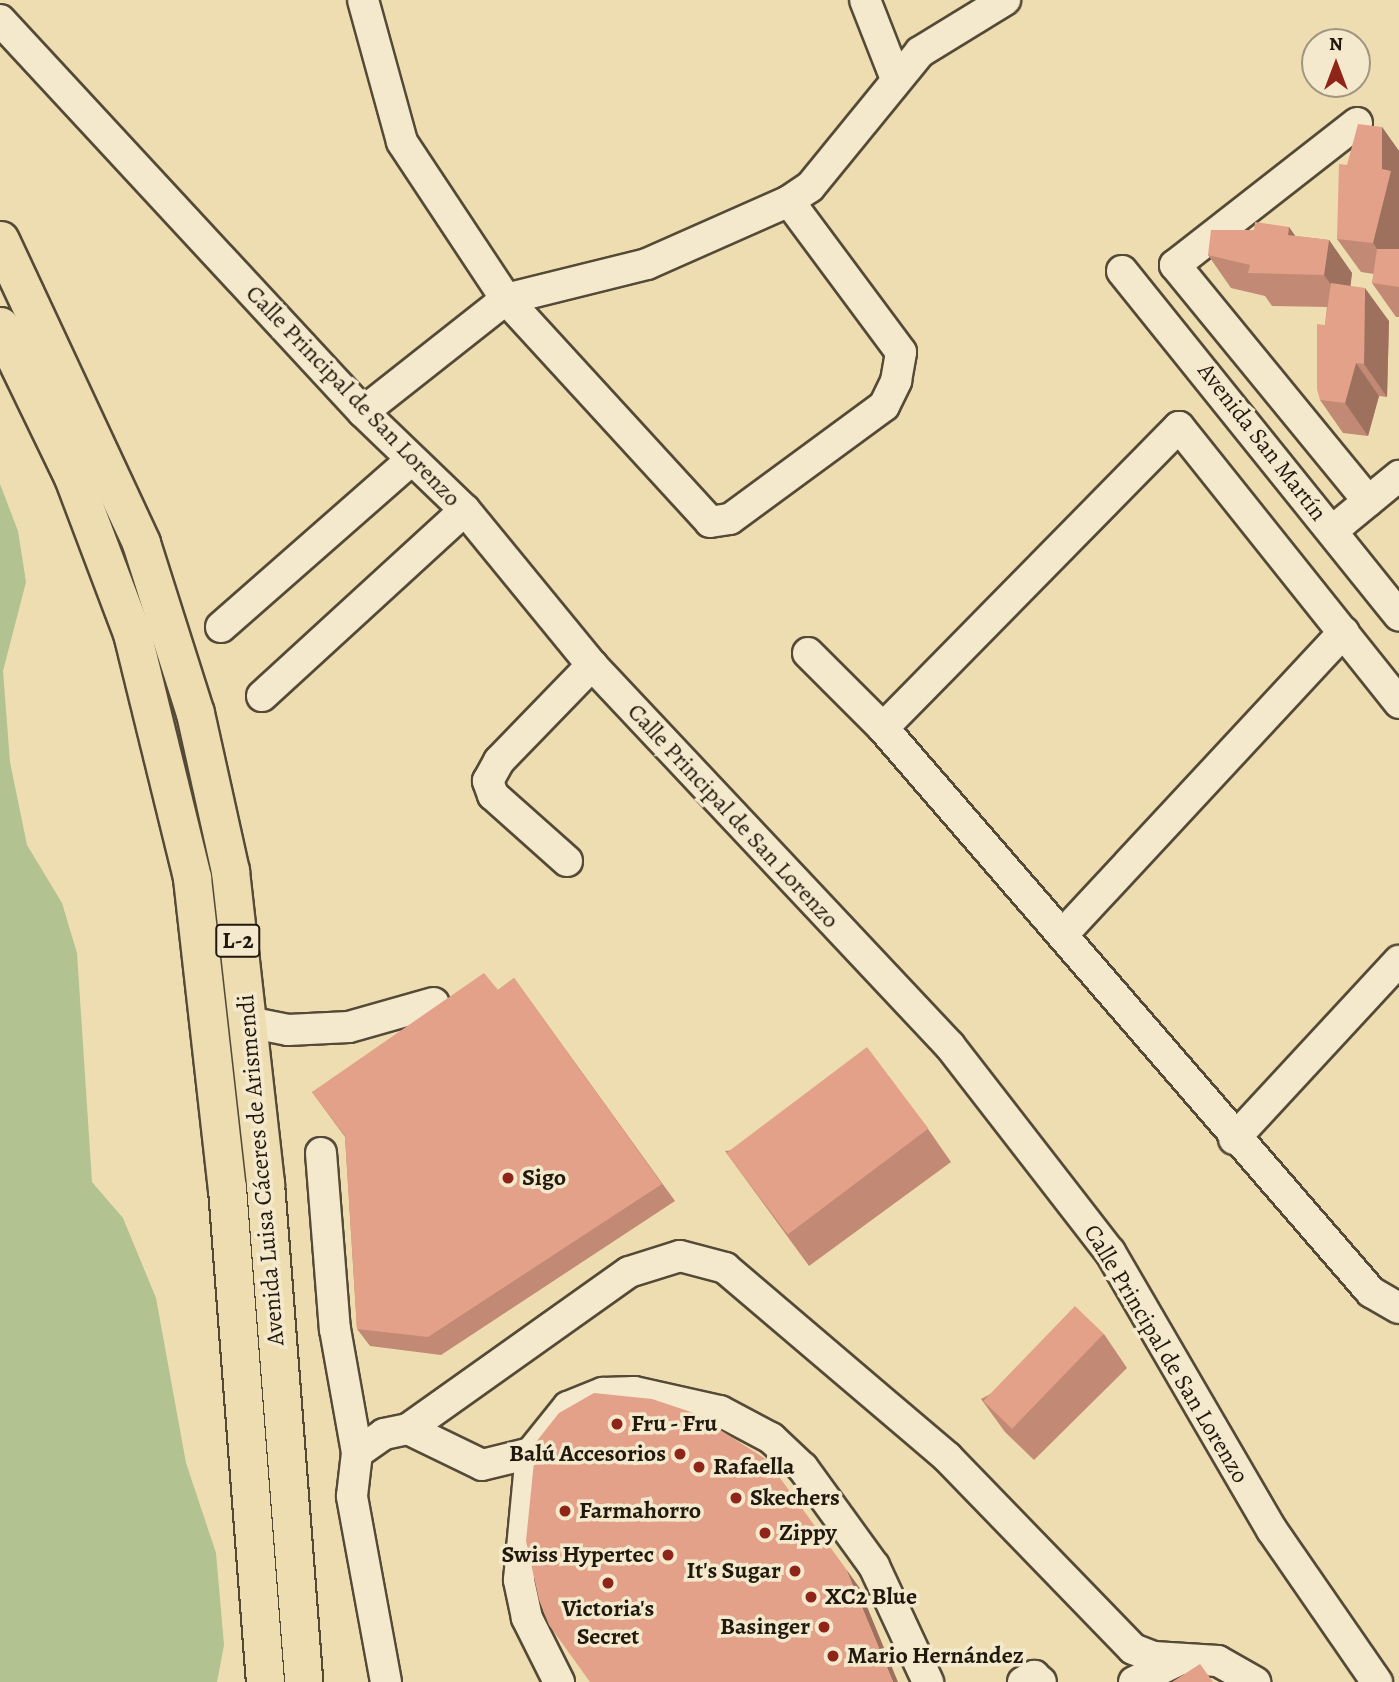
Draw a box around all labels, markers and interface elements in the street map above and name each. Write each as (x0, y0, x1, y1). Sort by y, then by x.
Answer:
north arrow (1301, 28, 1371, 98)
text: N (1329, 31, 1343, 57)
street label: Calle Principal de San Lorenzo (240, 279, 466, 513)
street label: Avenida San Martín (1191, 357, 1333, 527)
street label: Calle Principal de San Lorenzo (621, 698, 845, 934)
road number: L-2 (215, 922, 261, 960)
street label: Avenida Luisa Cáceres de Arismendi (231, 993, 291, 1347)
place label: Sigo (522, 1164, 566, 1192)
marker: Sigo (500, 1170, 516, 1186)
street label: Calle Principal de San Lorenzo (1077, 1219, 1255, 1489)
place label: Fru - Fru (631, 1410, 718, 1438)
marker: Fru - Fru (609, 1416, 625, 1432)
place label: Balú Accesorios (509, 1440, 666, 1468)
marker: Balú Accesorios (672, 1446, 688, 1462)
place label: Rafaella (713, 1453, 795, 1481)
marker: Rafaella (691, 1459, 707, 1475)
place label: Skechers (750, 1484, 840, 1512)
marker: Skechers (728, 1490, 744, 1506)
place label: Farmahorro (579, 1497, 701, 1525)
marker: Farmahorro (557, 1503, 573, 1519)
place label: Zippy (779, 1519, 837, 1547)
marker: Zippy (757, 1525, 773, 1541)
place label: Swiss Hypertec (501, 1541, 654, 1569)
marker: Swiss Hypertec (660, 1547, 676, 1563)
place label: It's Sugar (687, 1557, 781, 1585)
marker: It's Sugar (787, 1563, 803, 1579)
marker: Victoria's Secret (600, 1575, 616, 1591)
place label: XC2 Blue (825, 1583, 917, 1611)
marker: XC2 Blue (803, 1589, 819, 1605)
place label: Victoria's Secret (562, 1595, 654, 1651)
place label: Basinger (720, 1613, 810, 1641)
marker: Basinger (816, 1619, 832, 1635)
place label: Mario Hernández (847, 1642, 1024, 1670)
marker: Mario Hernández (825, 1648, 841, 1664)

